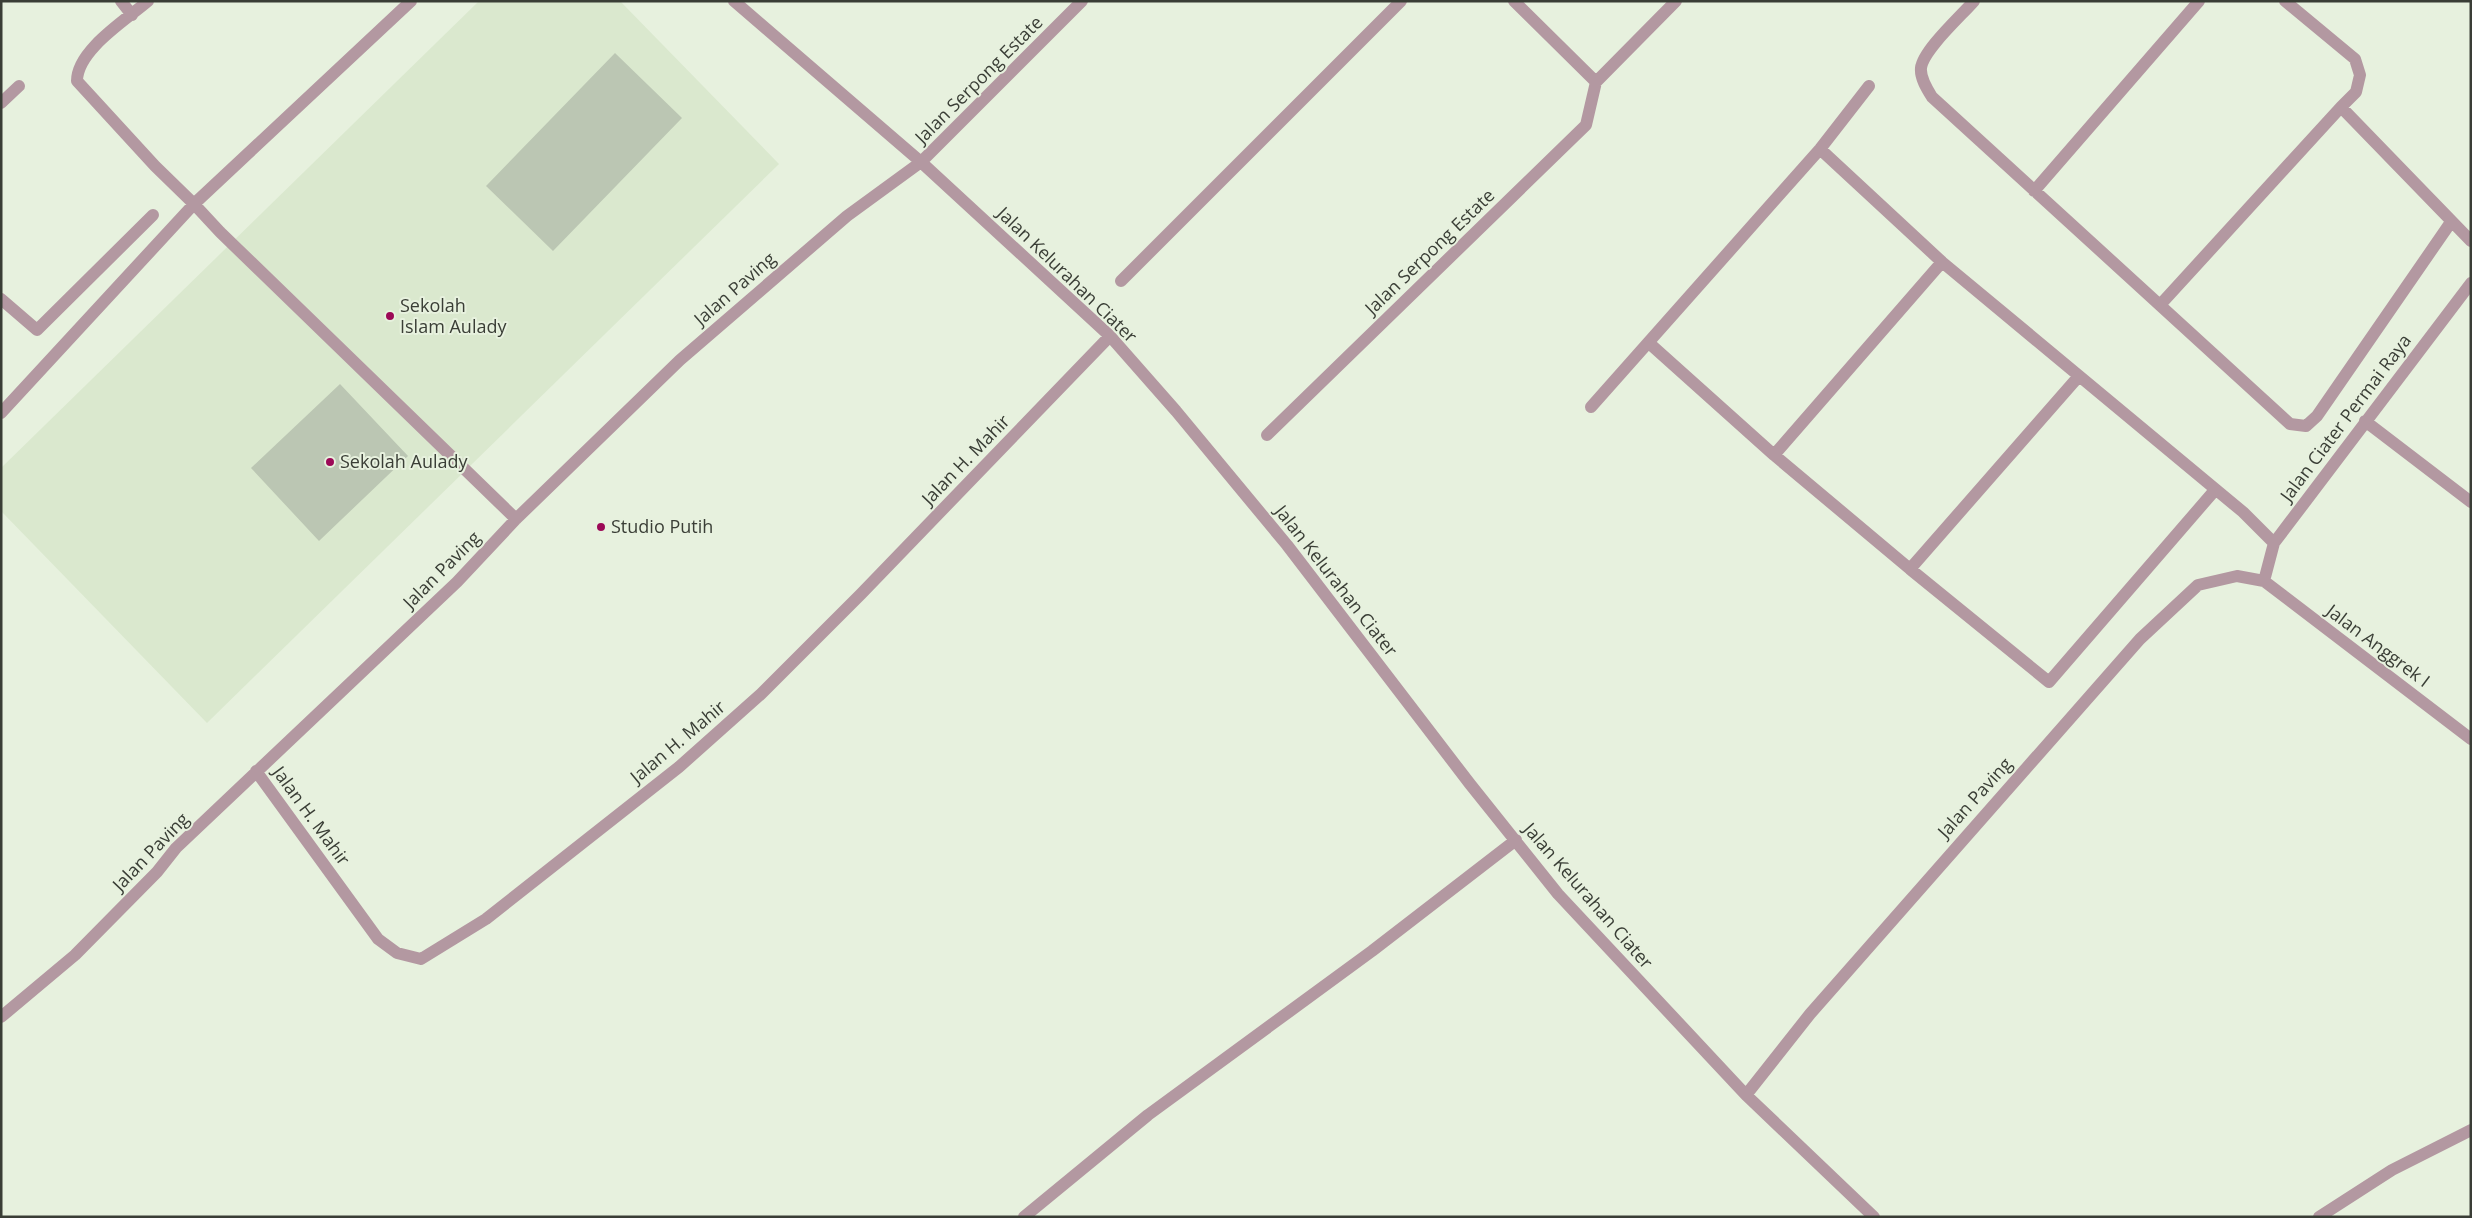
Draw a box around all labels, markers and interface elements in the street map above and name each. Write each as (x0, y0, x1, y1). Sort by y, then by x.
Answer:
street label: Jalan Serpong Estate (908, 10, 1047, 150)
street label: Jalan Serpong Estate (1358, 183, 1499, 321)
street label: Jalan Kelurahan Ciater (991, 200, 1143, 348)
street label: Jalan Paving (687, 246, 780, 332)
place label: Sekolah Islam Aulady (400, 293, 507, 338)
marker: Sekolah Islam Aulady (384, 310, 396, 322)
street label: Jalan Ciater Permai Raya (2273, 329, 2416, 508)
street label: Jalan H. Mahir (915, 408, 1015, 511)
place label: Sekolah Aulady (340, 449, 469, 473)
marker: Sekolah Aulady (324, 456, 336, 468)
street label: Jalan Kelurahan Ciater (1269, 498, 1404, 661)
place label: Studio Putih (611, 514, 713, 538)
marker: Studio Putih (595, 521, 607, 533)
street label: Jalan Paving (396, 525, 485, 615)
street label: Jalan Anggrek I (2320, 597, 2435, 692)
street label: Jalan H. Mahir (623, 694, 730, 789)
street label: Jalan Paving (1930, 752, 2017, 844)
street label: Jalan H. Mahir (267, 759, 356, 870)
street label: Jalan Paving (105, 807, 194, 897)
street label: Jalan Kelurahan Ciater (1517, 816, 1659, 974)

